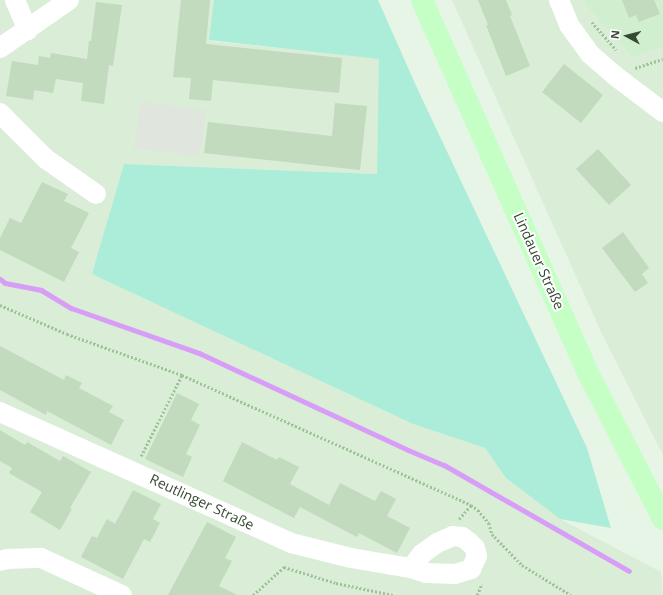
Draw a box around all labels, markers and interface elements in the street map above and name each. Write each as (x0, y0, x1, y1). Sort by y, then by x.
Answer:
north arrow (607, 16, 647, 56)
text: N (607, 29, 623, 40)
street label: Lindauer Straße (510, 210, 568, 312)
street label: Reutlinger Straße (147, 470, 257, 534)

